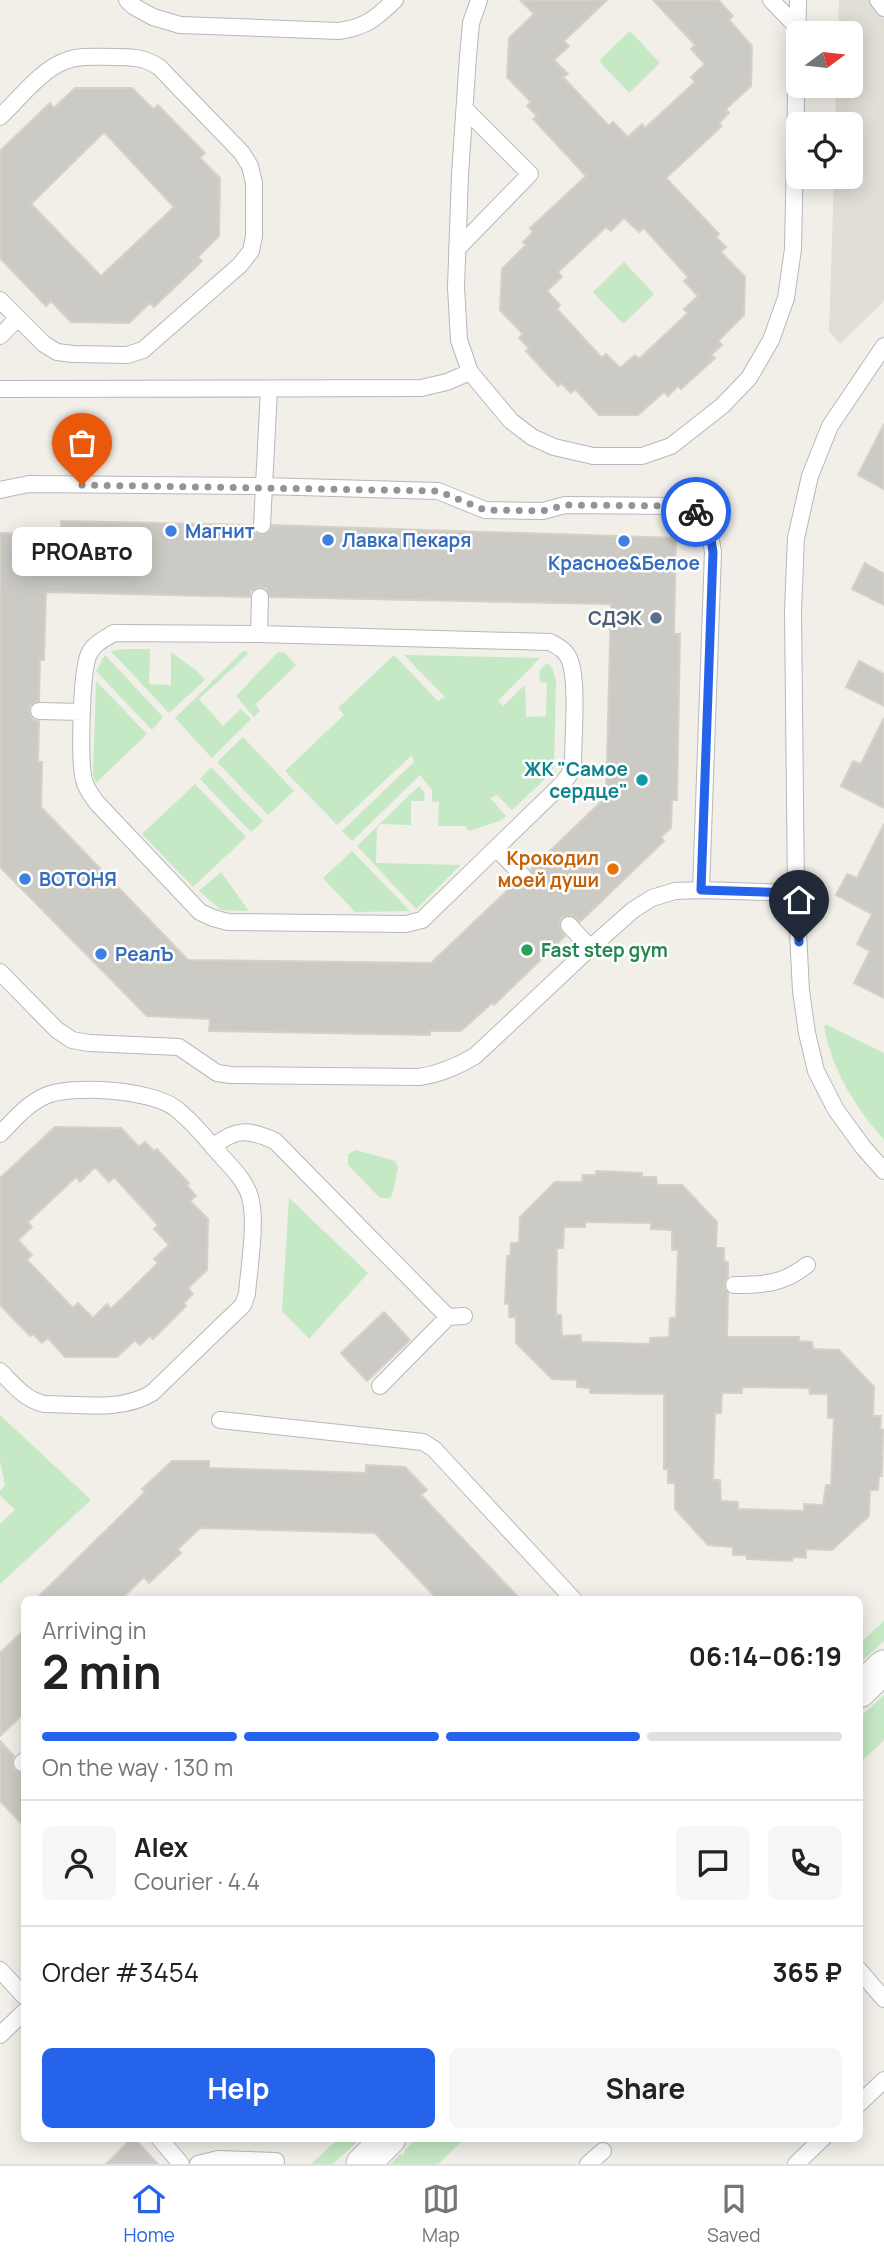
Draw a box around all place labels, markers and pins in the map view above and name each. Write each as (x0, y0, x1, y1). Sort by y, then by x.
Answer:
pin (52, 413, 112, 485)
place label: Магнит (185, 518, 255, 544)
marker: Магнит (163, 523, 179, 539)
callout: PROАвто (12, 527, 152, 576)
place label: Лавка Пекаря (342, 527, 471, 553)
marker: Лавка Пекаря (320, 532, 336, 548)
marker: Красное&Белое (616, 533, 632, 549)
place label: Красное&Белое (548, 550, 700, 576)
place label: СДЭК (588, 605, 643, 631)
marker: СДЭК (648, 610, 664, 626)
place label: ЖК "Самое сердце" (524, 756, 628, 804)
marker: ЖК "Самое сердце" (634, 772, 650, 788)
place label: Крокодил моей души (497, 845, 599, 893)
marker: Крокодил моей души (605, 861, 621, 877)
place label: ВОТОНЯ (39, 866, 117, 892)
pin (769, 870, 829, 942)
marker: ВОТОНЯ (17, 871, 33, 887)
place label: Fast step gym (541, 937, 668, 963)
place label: РеалЪ (115, 941, 174, 967)
marker: Fast step gym (519, 942, 535, 958)
marker: РеалЪ (93, 946, 109, 962)

